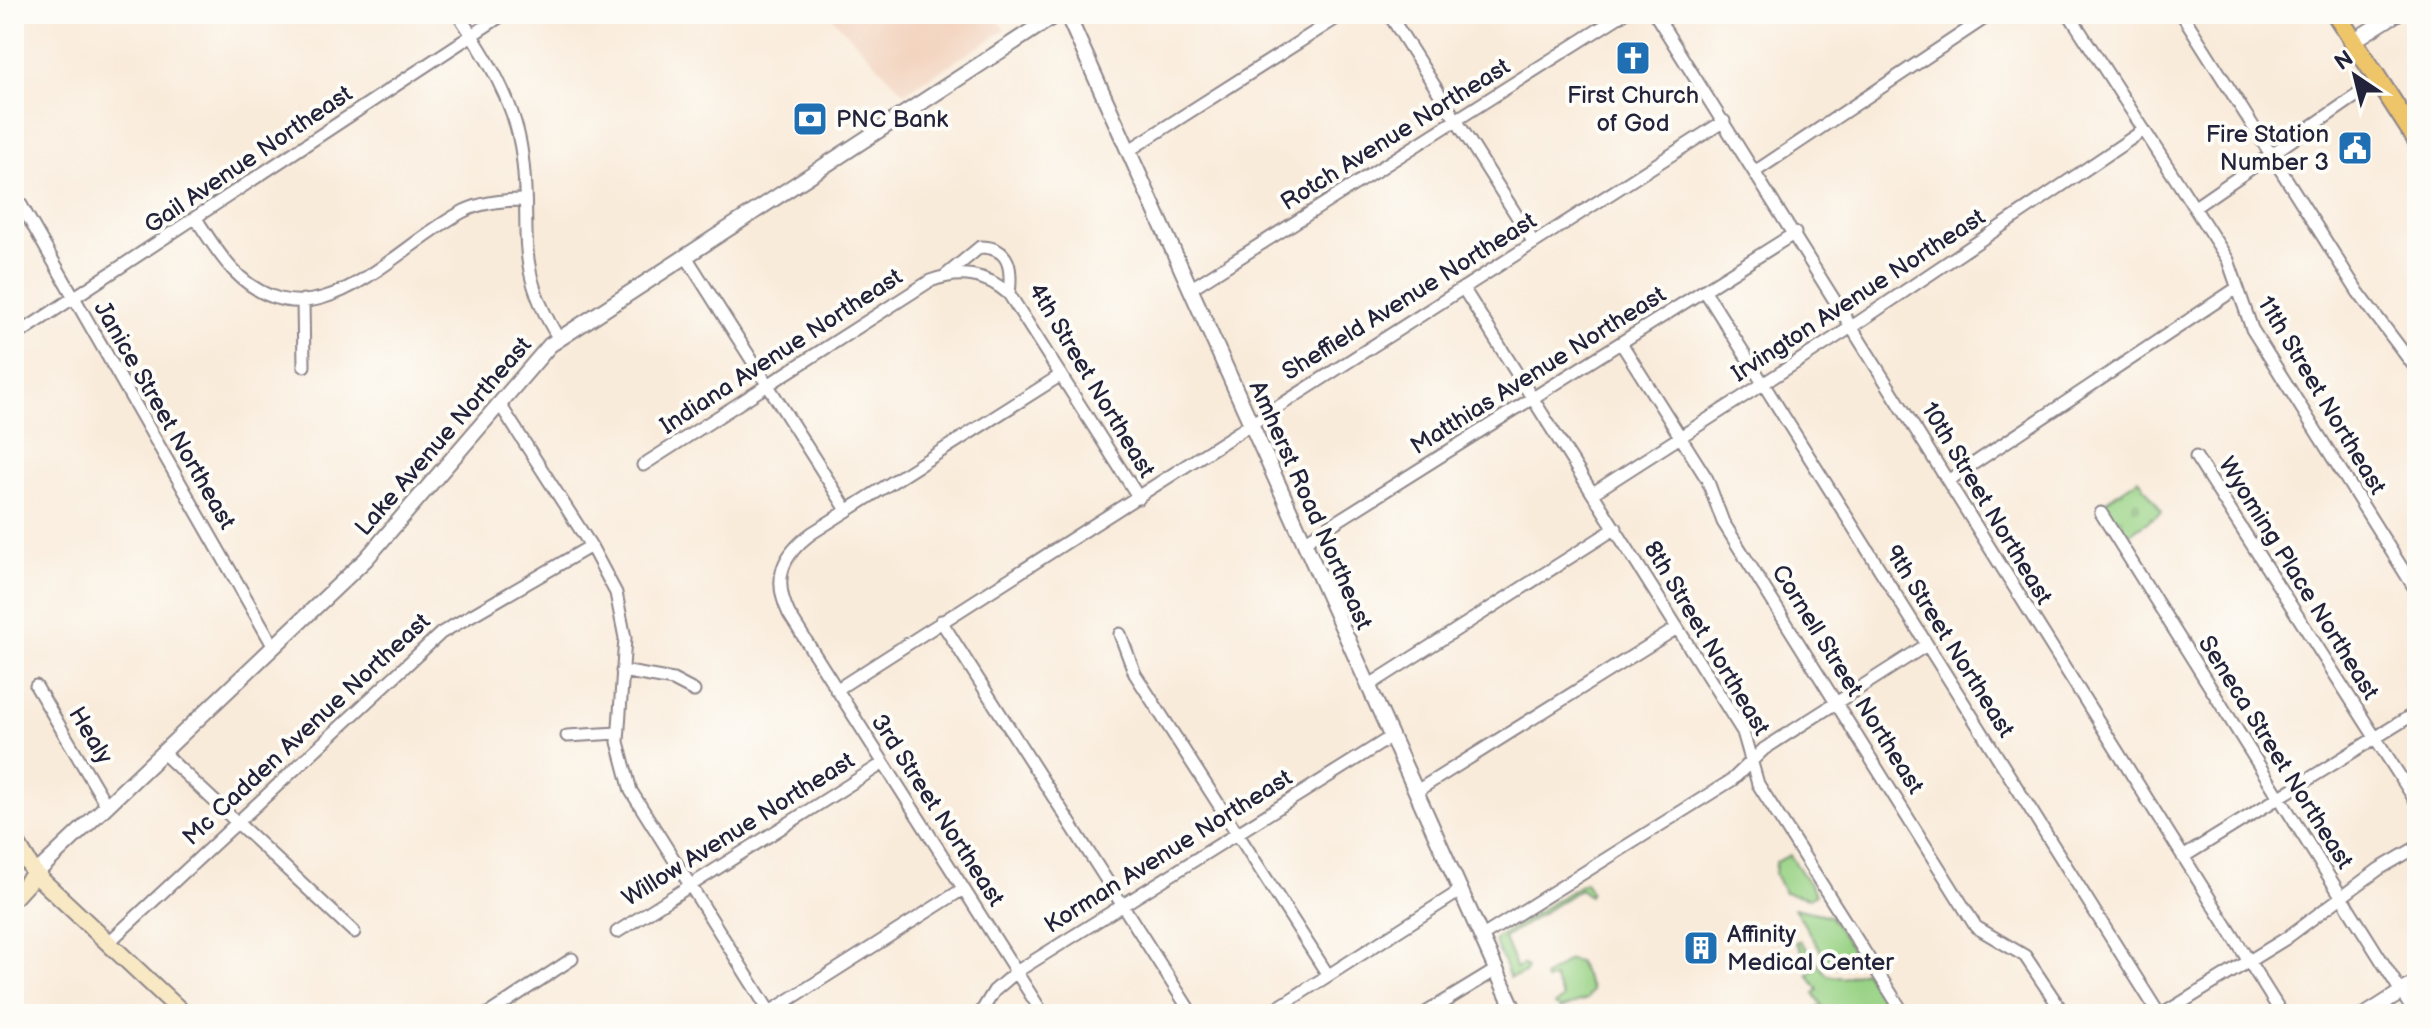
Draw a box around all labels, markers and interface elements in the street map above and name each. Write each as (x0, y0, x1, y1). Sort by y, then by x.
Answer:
north arrow (2315, 36, 2395, 116)
church icon: First Church of God (1614, 39, 1652, 77)
text: N (2330, 45, 2359, 77)
street label: Rotch Avenue Northeast (1275, 52, 1516, 217)
street label: Gail Avenue Northeast (139, 79, 358, 240)
place label: First Church of God (1567, 81, 1699, 138)
bank icon: PNC Bank (791, 100, 829, 138)
place label: PNC Bank (836, 105, 948, 134)
place label: Fire Station Number 3 (2206, 120, 2329, 177)
public building icon: Fire Station Number 3 (2336, 129, 2374, 167)
street label: Irvington Avenue Northeast (1726, 202, 1991, 388)
street label: Sheffield Avenue Northeast (1277, 206, 1542, 387)
street label: Indiana Avenue Northeast (655, 262, 908, 441)
street label: 4th Street Northeast (1022, 278, 1161, 483)
street label: Matthias Avenue Northeast (1405, 280, 1672, 461)
street label: 11th Street Northeast (2251, 291, 2392, 500)
street label: Janice Street Northeast (87, 296, 242, 535)
street label: Lake Avenue Northeast (349, 330, 538, 542)
street label: Amherst Road Northeast (1243, 376, 1379, 635)
street label: 10th Street Northeast (1915, 397, 2059, 610)
street label: Wyoming Place Northeast (2212, 452, 2386, 705)
street label: 8th Street Northeast (1637, 536, 1776, 741)
street label: 9th Street Northeast (1879, 540, 2021, 743)
street label: Cornell Street Northeast (1765, 559, 1930, 800)
street label: Mc Cadden Avenue Northeast (177, 607, 437, 852)
street label: Seneca Street Northeast (2192, 630, 2360, 875)
street label: Healy (62, 701, 119, 769)
street label: 3rd Street Northeast (865, 709, 1011, 912)
street label: Willow Avenue Northeast (617, 746, 860, 913)
street label: Korman Avenue Northeast (1039, 763, 1298, 940)
place label: Affinity Medical Center (1727, 920, 1894, 977)
building icon: Affinity Medical Center (1682, 929, 1720, 967)

